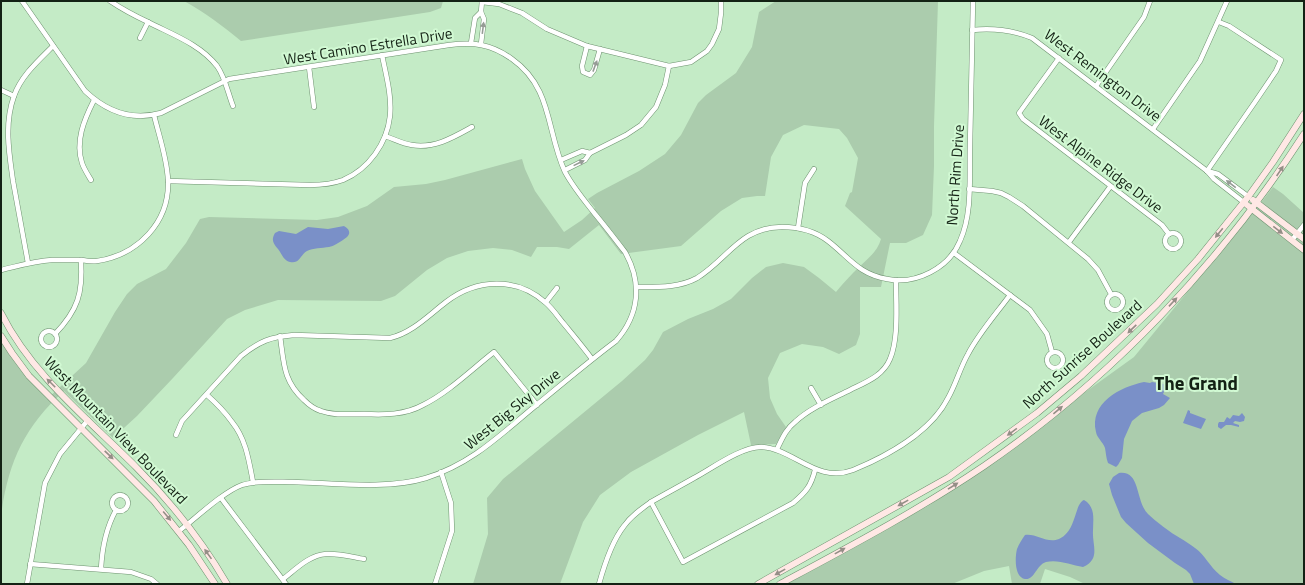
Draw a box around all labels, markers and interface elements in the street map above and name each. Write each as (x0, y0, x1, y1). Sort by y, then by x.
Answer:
street label: West Camino Estrella Drive (282, 21, 454, 71)
one-way arrow (480, 22, 486, 34)
street label: West Remington Drive (1039, 23, 1167, 127)
one-way arrow (592, 59, 598, 71)
street label: West Alpine Ridge Drive (1034, 110, 1168, 218)
street label: North Rim Drive (940, 124, 970, 226)
one-way arrow (573, 160, 584, 166)
one-way arrow (1276, 166, 1284, 176)
one-way arrow (1225, 179, 1236, 188)
one-way arrow (1273, 225, 1284, 234)
one-way arrow (1215, 228, 1224, 239)
street label: North Sunrise Boulevard (1017, 294, 1147, 414)
one-way arrow (1168, 297, 1178, 307)
one-way arrow (1127, 324, 1137, 334)
street label: West Mountain View Boulevard (39, 351, 193, 509)
street label: West Big Sky Drive (459, 363, 565, 455)
district label: The Grand (1154, 368, 1238, 397)
one-way arrow (46, 378, 56, 388)
one-way arrow (1052, 405, 1063, 414)
one-way arrow (1006, 427, 1017, 436)
one-way arrow (104, 451, 114, 460)
one-way arrow (947, 483, 958, 490)
one-way arrow (897, 500, 909, 506)
one-way arrow (162, 511, 171, 522)
one-way arrow (204, 548, 212, 559)
one-way arrow (834, 548, 846, 555)
one-way arrow (774, 568, 786, 575)

